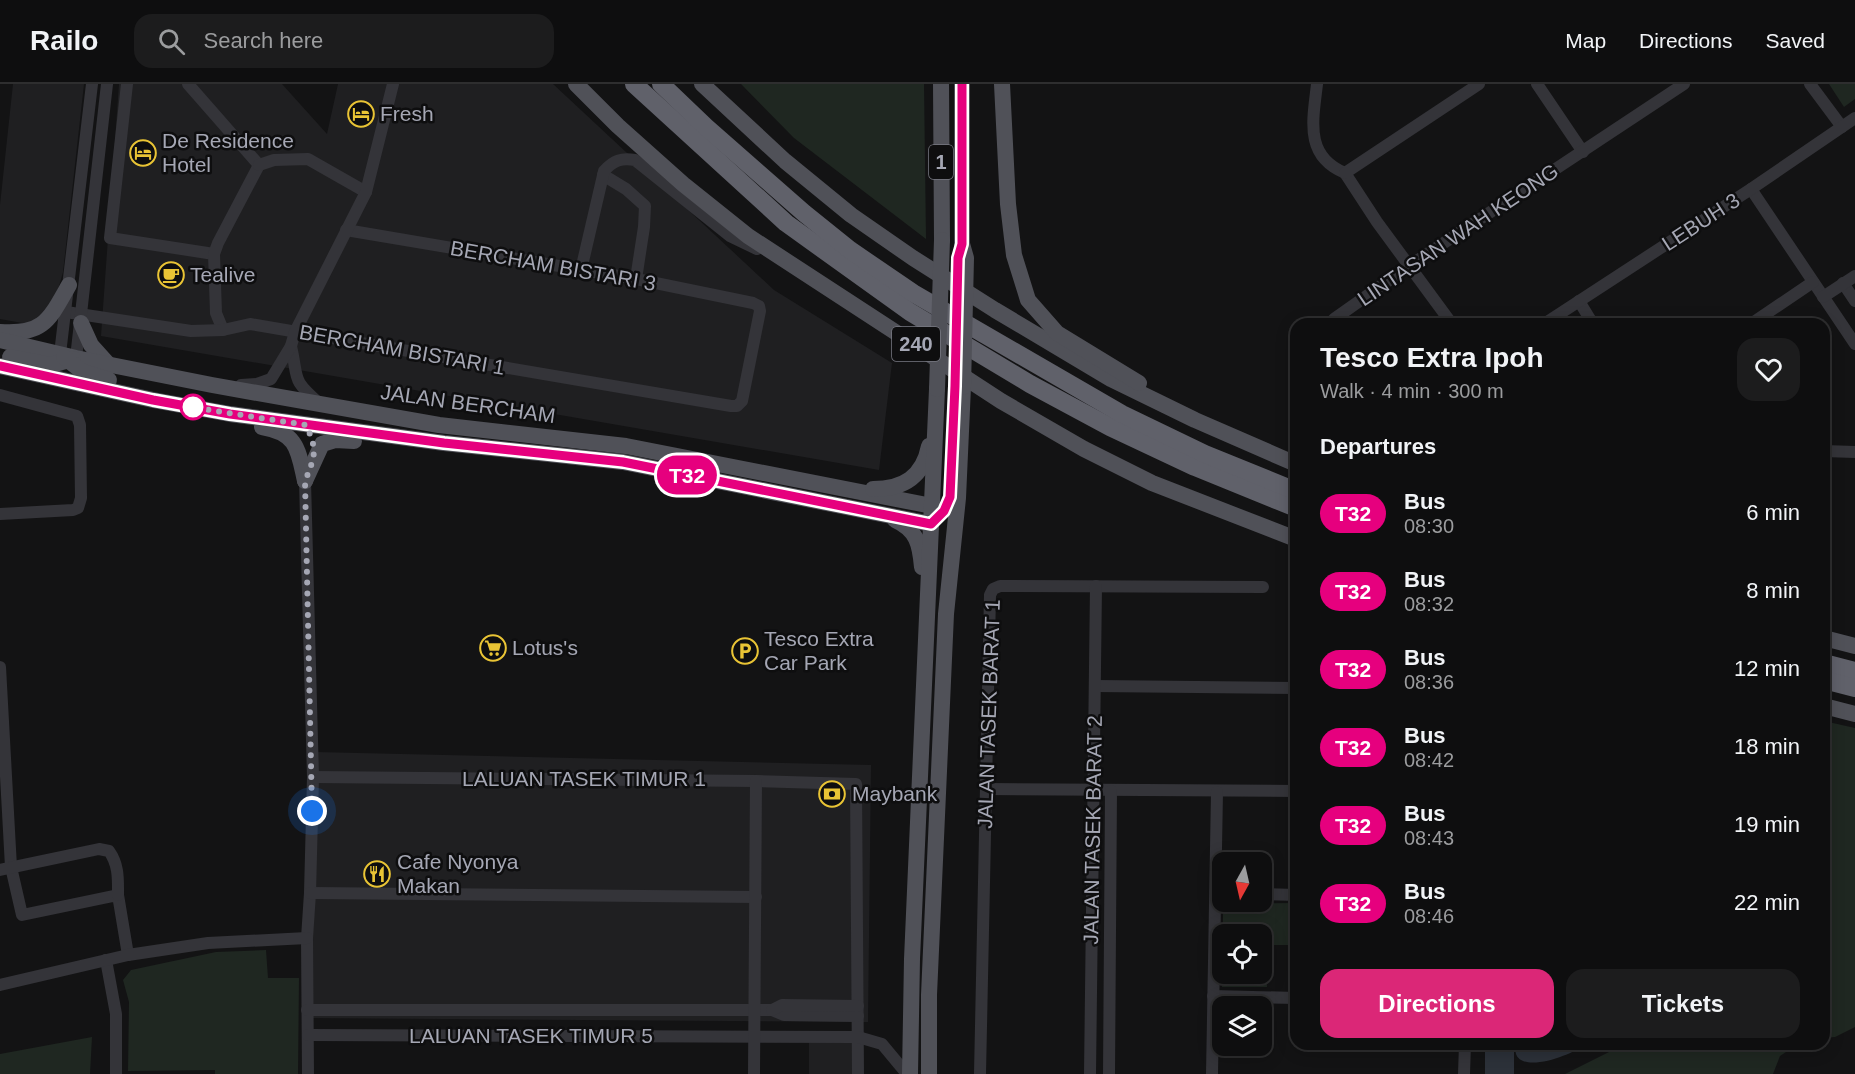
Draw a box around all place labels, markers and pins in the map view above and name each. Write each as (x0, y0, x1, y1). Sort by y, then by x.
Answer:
hotel icon: Fresh (346, 99, 376, 129)
place label: Fresh (380, 102, 434, 125)
place label: De Residence Hotel (162, 129, 294, 176)
hotel icon: De Residence Hotel (128, 138, 158, 168)
cafe icon: Tealive (156, 260, 186, 290)
place label: Tealive (190, 263, 255, 286)
unlabelled marker (180, 394, 206, 420)
place label: Tesco Extra Car Park (764, 627, 874, 674)
supermarket icon: Lotus's (478, 633, 508, 663)
place label: Lotus's (512, 636, 578, 659)
parking icon: Tesco Extra Car Park (730, 636, 760, 666)
bank icon: Maybank (817, 779, 847, 809)
place label: Maybank (852, 782, 938, 805)
place label: Cafe Nyonya Makan (397, 850, 519, 897)
restaurant icon: Cafe Nyonya Makan (362, 859, 392, 889)

